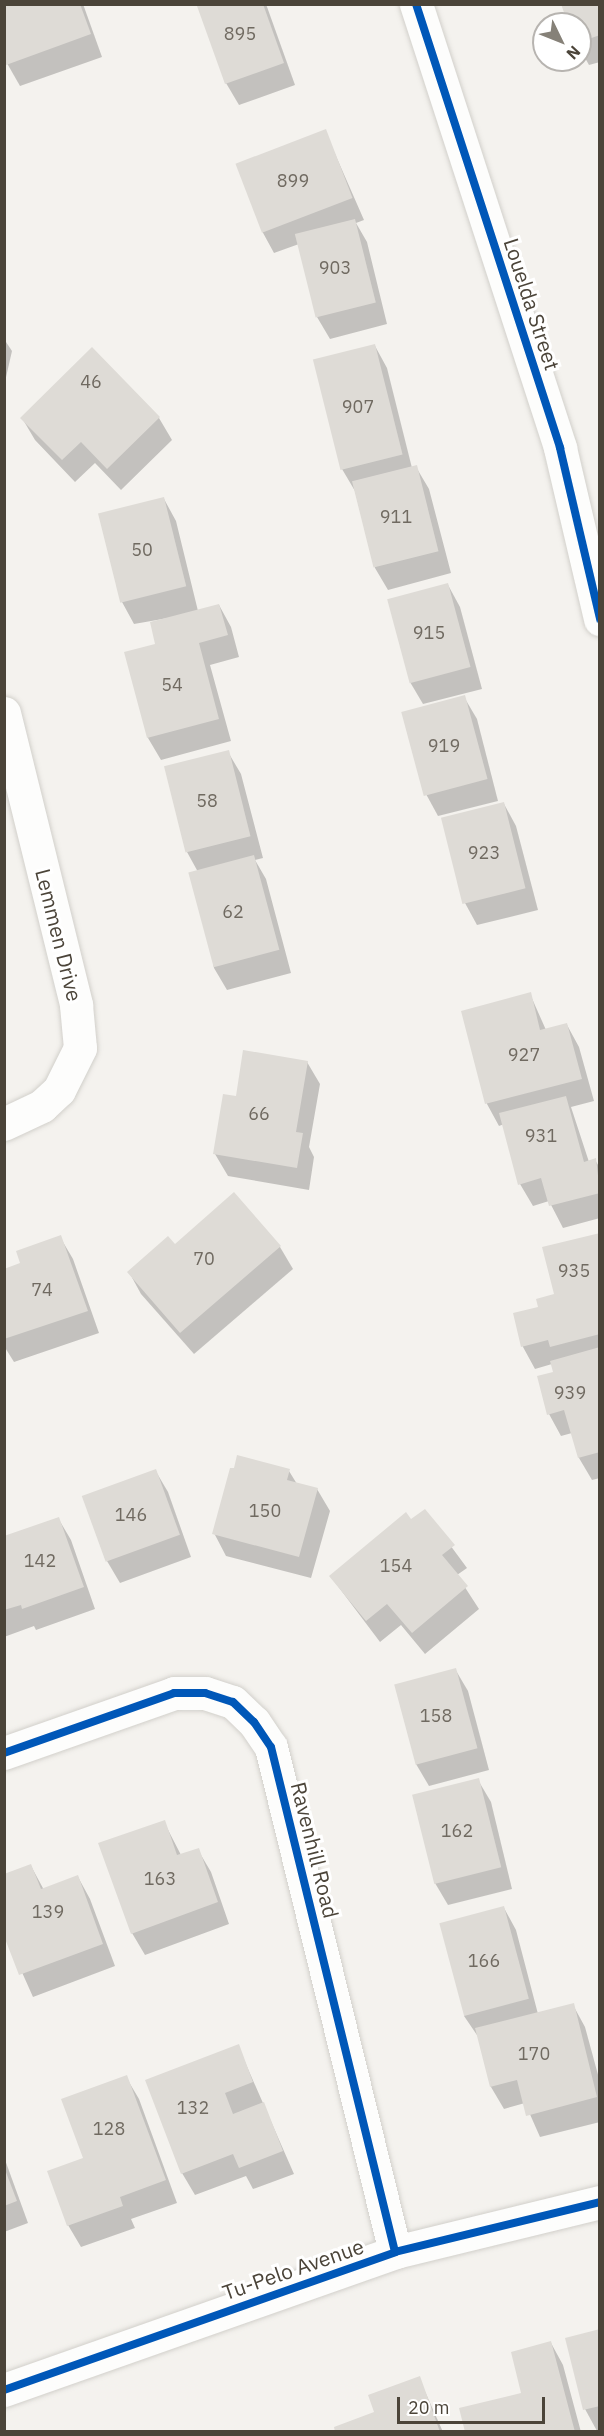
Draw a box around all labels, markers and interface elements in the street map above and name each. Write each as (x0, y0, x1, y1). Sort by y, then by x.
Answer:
north arrow (532, 12, 592, 72)
house number: 895 (224, 23, 256, 45)
text: N (562, 42, 585, 64)
house number: 899 (277, 170, 309, 192)
street label: Louelda Street (499, 235, 565, 373)
house number: 903 (319, 257, 351, 279)
house number: 46 (80, 371, 102, 393)
house number: 907 (342, 396, 374, 418)
house number: 911 (380, 506, 412, 528)
house number: 50 (131, 539, 153, 561)
house number: 915 (413, 622, 445, 644)
house number: 54 (161, 674, 183, 696)
house number: 919 (428, 735, 460, 757)
house number: 58 (196, 790, 218, 812)
house number: 923 (468, 842, 500, 864)
street label: Lemmen Drive (30, 866, 88, 1004)
house number: 62 (222, 901, 244, 923)
house number: 927 (508, 1044, 540, 1066)
house number: 66 (248, 1103, 270, 1125)
house number: 931 (525, 1125, 557, 1147)
house number: 70 (193, 1248, 215, 1270)
house number: 935 (558, 1260, 590, 1282)
house number: 74 (31, 1279, 53, 1301)
house number: 939 (554, 1382, 586, 1404)
house number: 150 (249, 1500, 281, 1522)
house number: 146 (115, 1504, 147, 1526)
house number: 142 (24, 1550, 56, 1572)
house number: 154 (380, 1555, 412, 1577)
house number: 158 (420, 1705, 452, 1727)
street label: Ravenhill Road (286, 1779, 344, 1921)
house number: 162 (441, 1820, 473, 1842)
house number: 163 (144, 1868, 176, 1890)
house number: 139 (32, 1901, 64, 1923)
house number: 166 (468, 1950, 500, 1972)
house number: 170 (518, 2043, 550, 2065)
house number: 132 (177, 2097, 209, 2119)
house number: 128 (93, 2118, 125, 2140)
street label: Tu-Pelo Avenue (219, 2233, 367, 2305)
scale bar (400, 2385, 548, 2423)
text: 20 m (408, 2396, 450, 2419)

